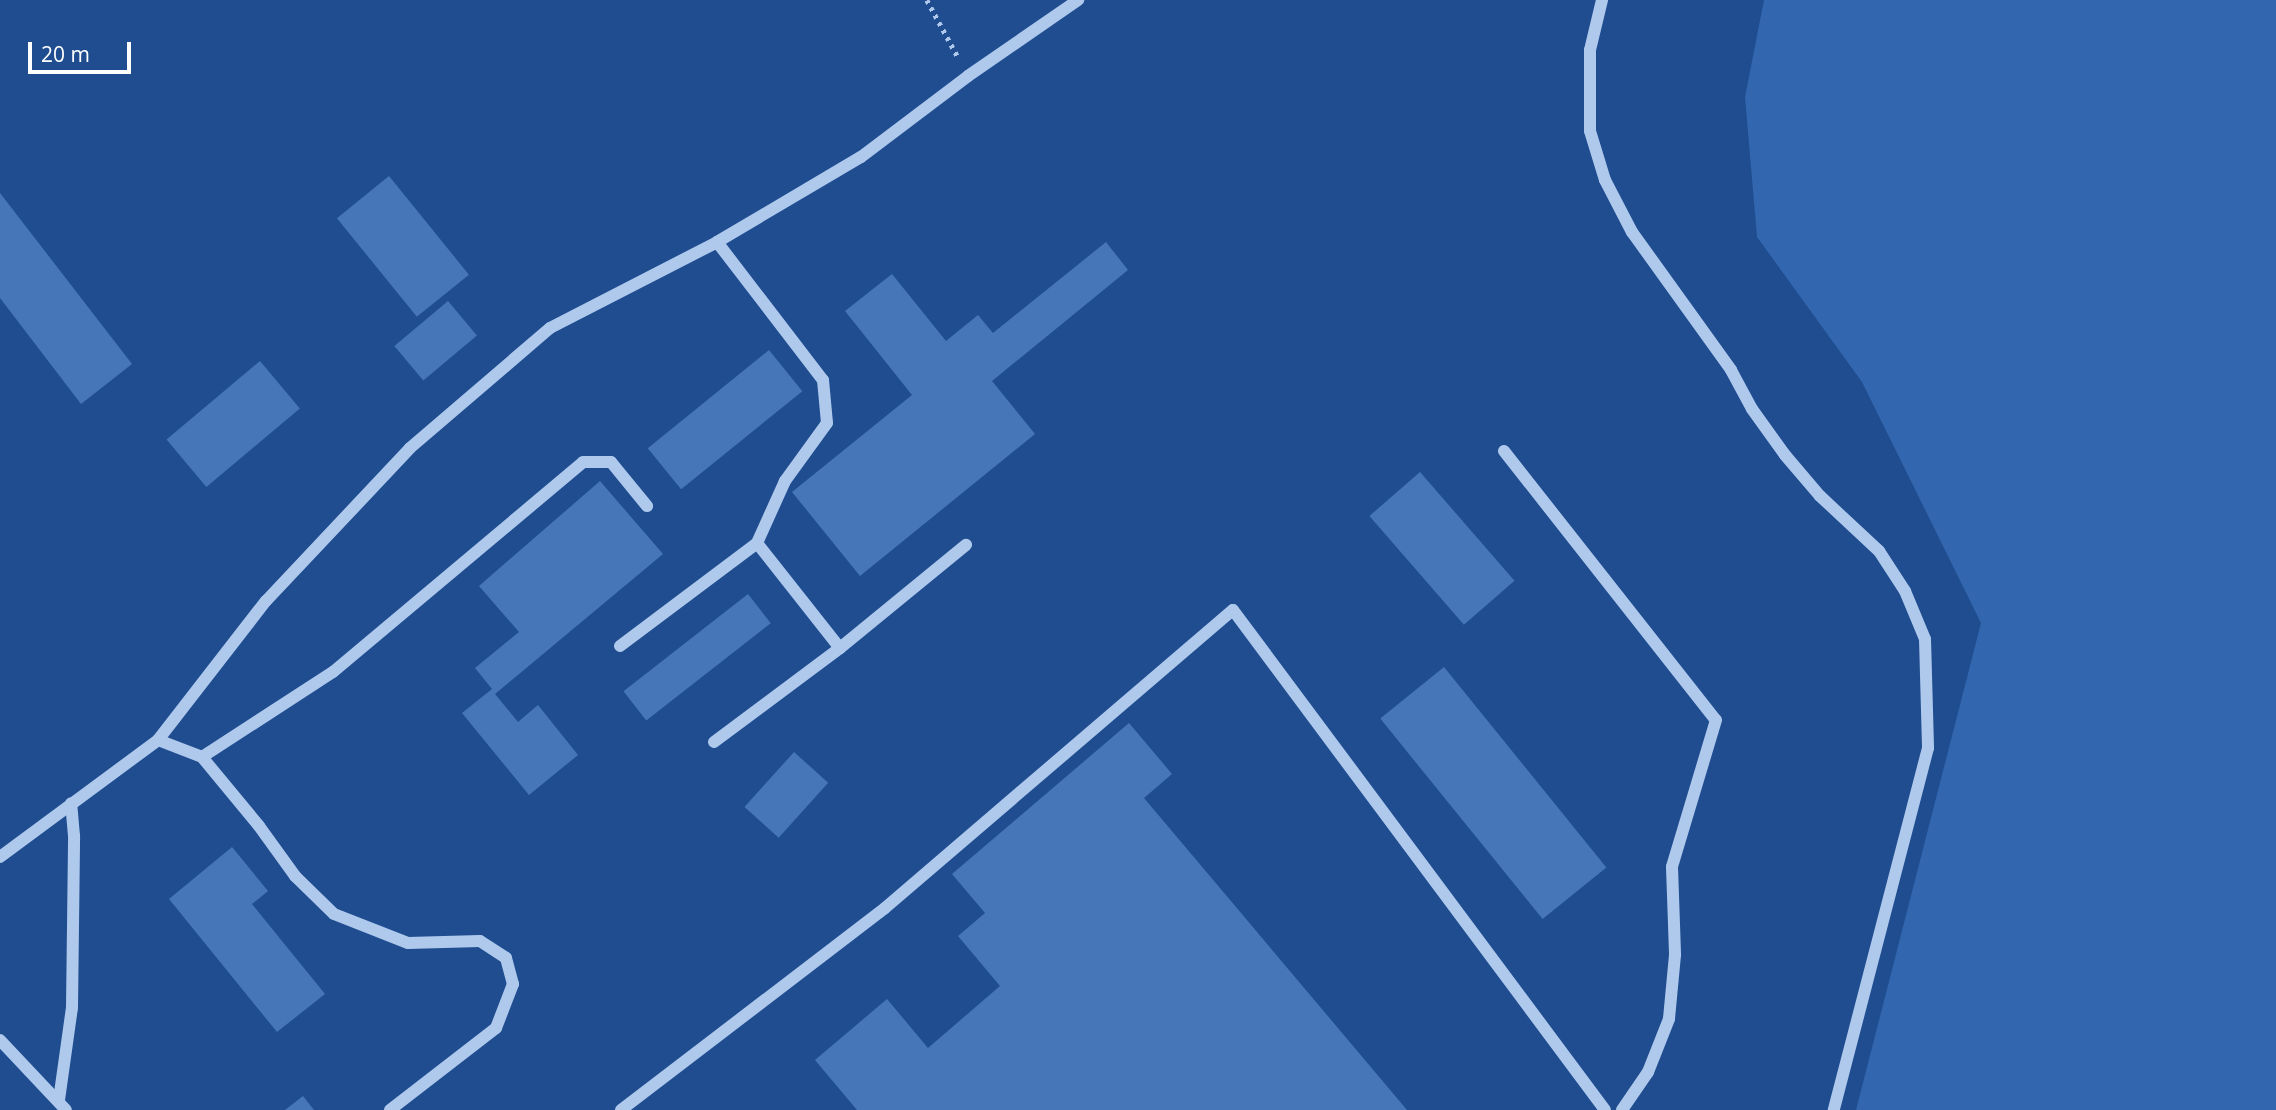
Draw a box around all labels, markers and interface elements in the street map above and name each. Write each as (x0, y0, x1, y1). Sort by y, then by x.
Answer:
scale bar (32, 28, 135, 72)
text: 20 m (41, 40, 90, 68)

